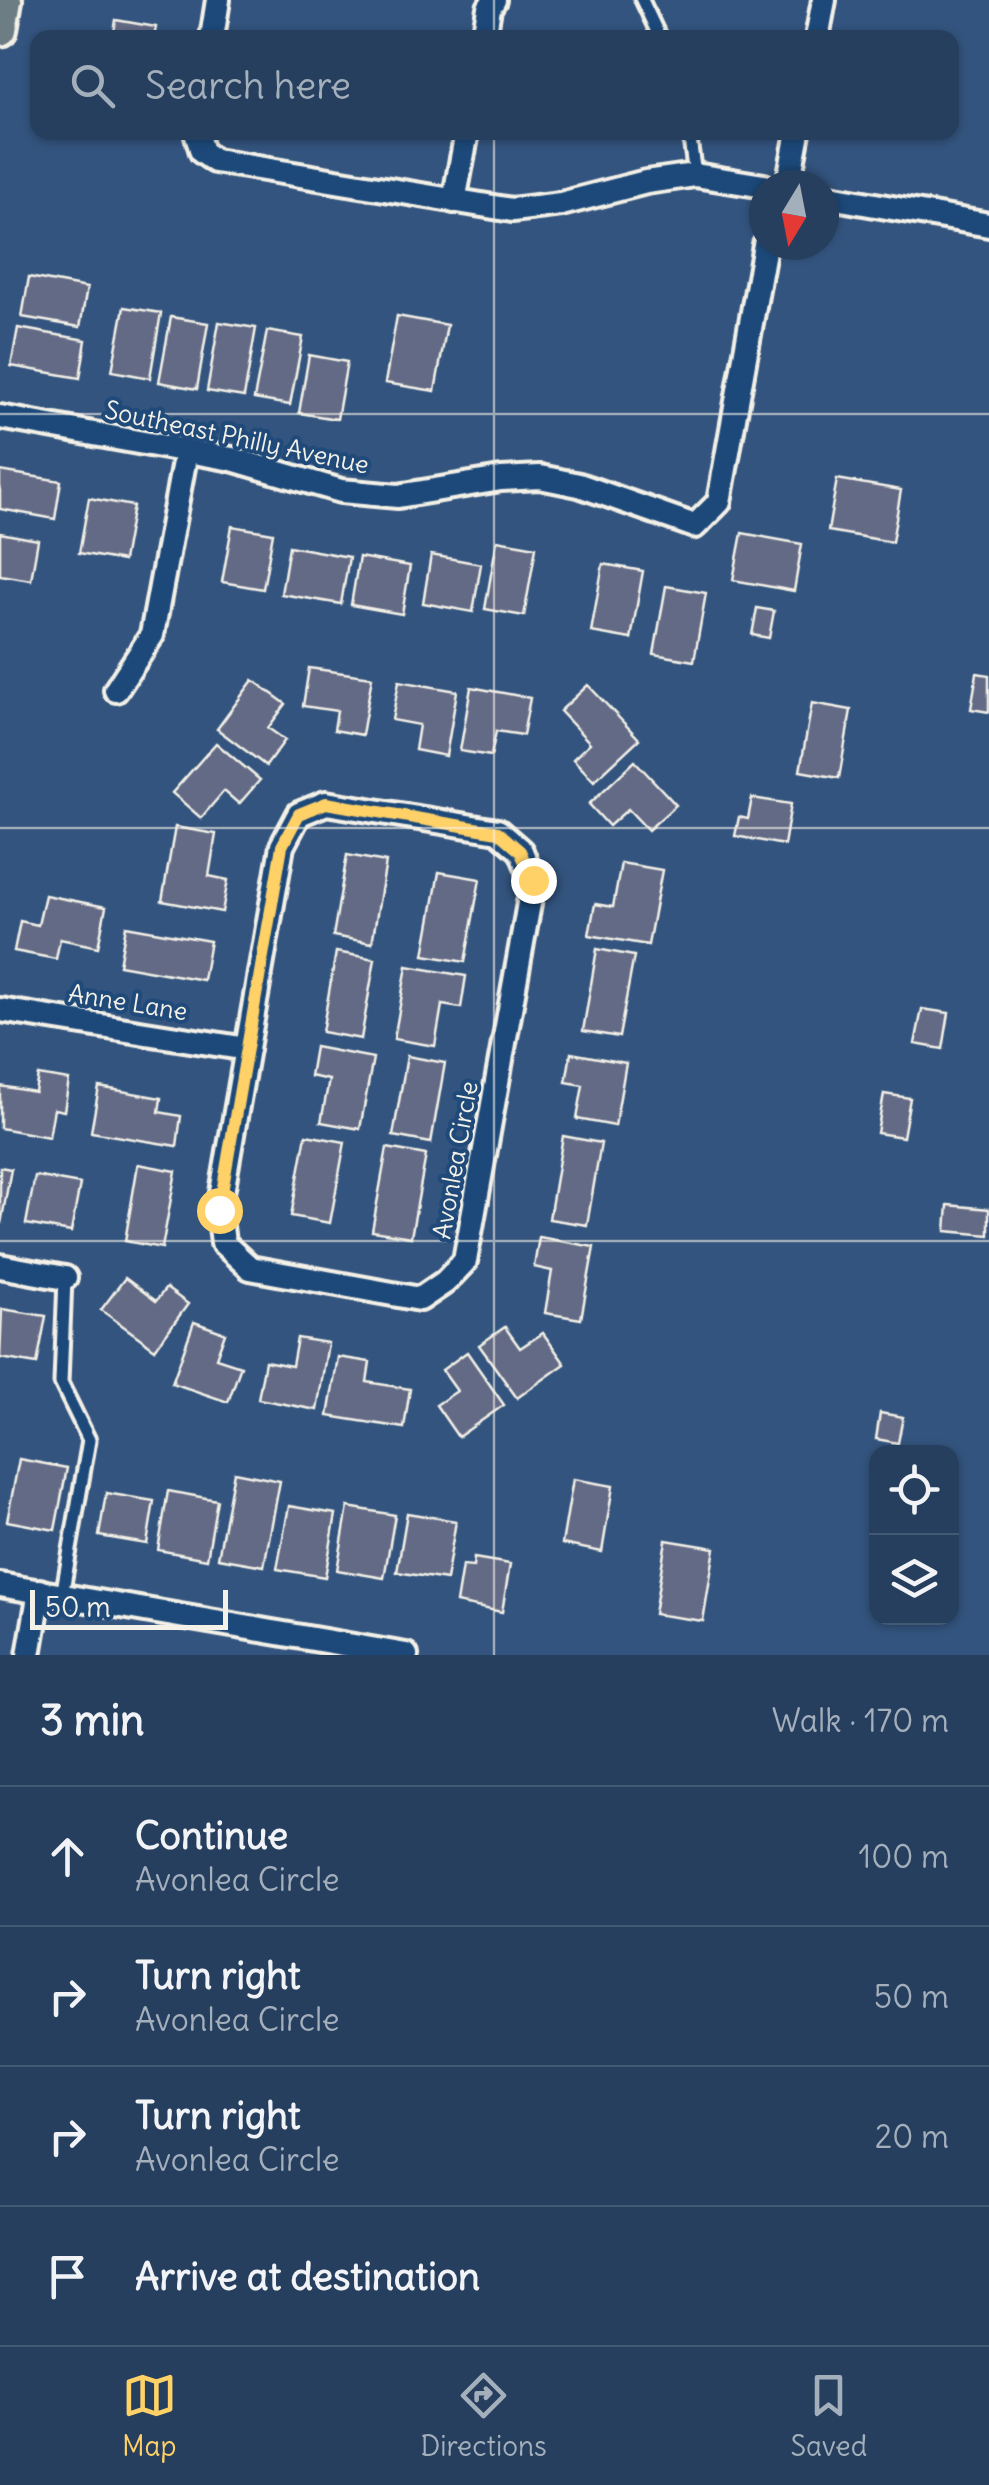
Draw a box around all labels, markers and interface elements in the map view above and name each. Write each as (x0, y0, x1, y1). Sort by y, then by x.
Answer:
search box (30, 30, 959, 140)
icon: search (65, 58, 120, 113)
text: Search here (145, 62, 351, 109)
north arrow (749, 170, 839, 260)
street label: Southeast Philly Avenue (102, 393, 372, 481)
route end (511, 858, 557, 904)
street label: Anne Lane (66, 977, 190, 1027)
street label: Avonlea Circle (425, 1079, 485, 1241)
route start (197, 1188, 243, 1234)
map controls (869, 1445, 959, 1625)
button: locate (869, 1445, 959, 1535)
button: layers (869, 1535, 959, 1625)
scale bar (30, 1585, 228, 1630)
text: 50 m (45, 1589, 111, 1625)
text: 3 min (40, 1694, 144, 1746)
text: Walk · 170 m (772, 1700, 949, 1741)
text: Continue (135, 1812, 288, 1859)
icon: ahead (40, 1829, 95, 1884)
text: 100 m (859, 1836, 949, 1877)
text: Avonlea Circle (135, 1859, 339, 1900)
text: Turn right (135, 1952, 301, 1999)
icon: right (40, 1969, 95, 2024)
text: 50 m (874, 1976, 949, 2017)
text: Avonlea Circle (135, 1999, 339, 2040)
text: Turn right (135, 2092, 301, 2139)
icon: right (40, 2109, 95, 2164)
text: 20 m (875, 2116, 949, 2157)
text: Avonlea Circle (135, 2139, 339, 2180)
icon: arrive (40, 2249, 95, 2304)
text: Arrive at destination (135, 2253, 480, 2300)
tab: Map (122, 2368, 177, 2464)
tab: Directions (420, 2368, 547, 2464)
tab: Saved (790, 2368, 867, 2464)

